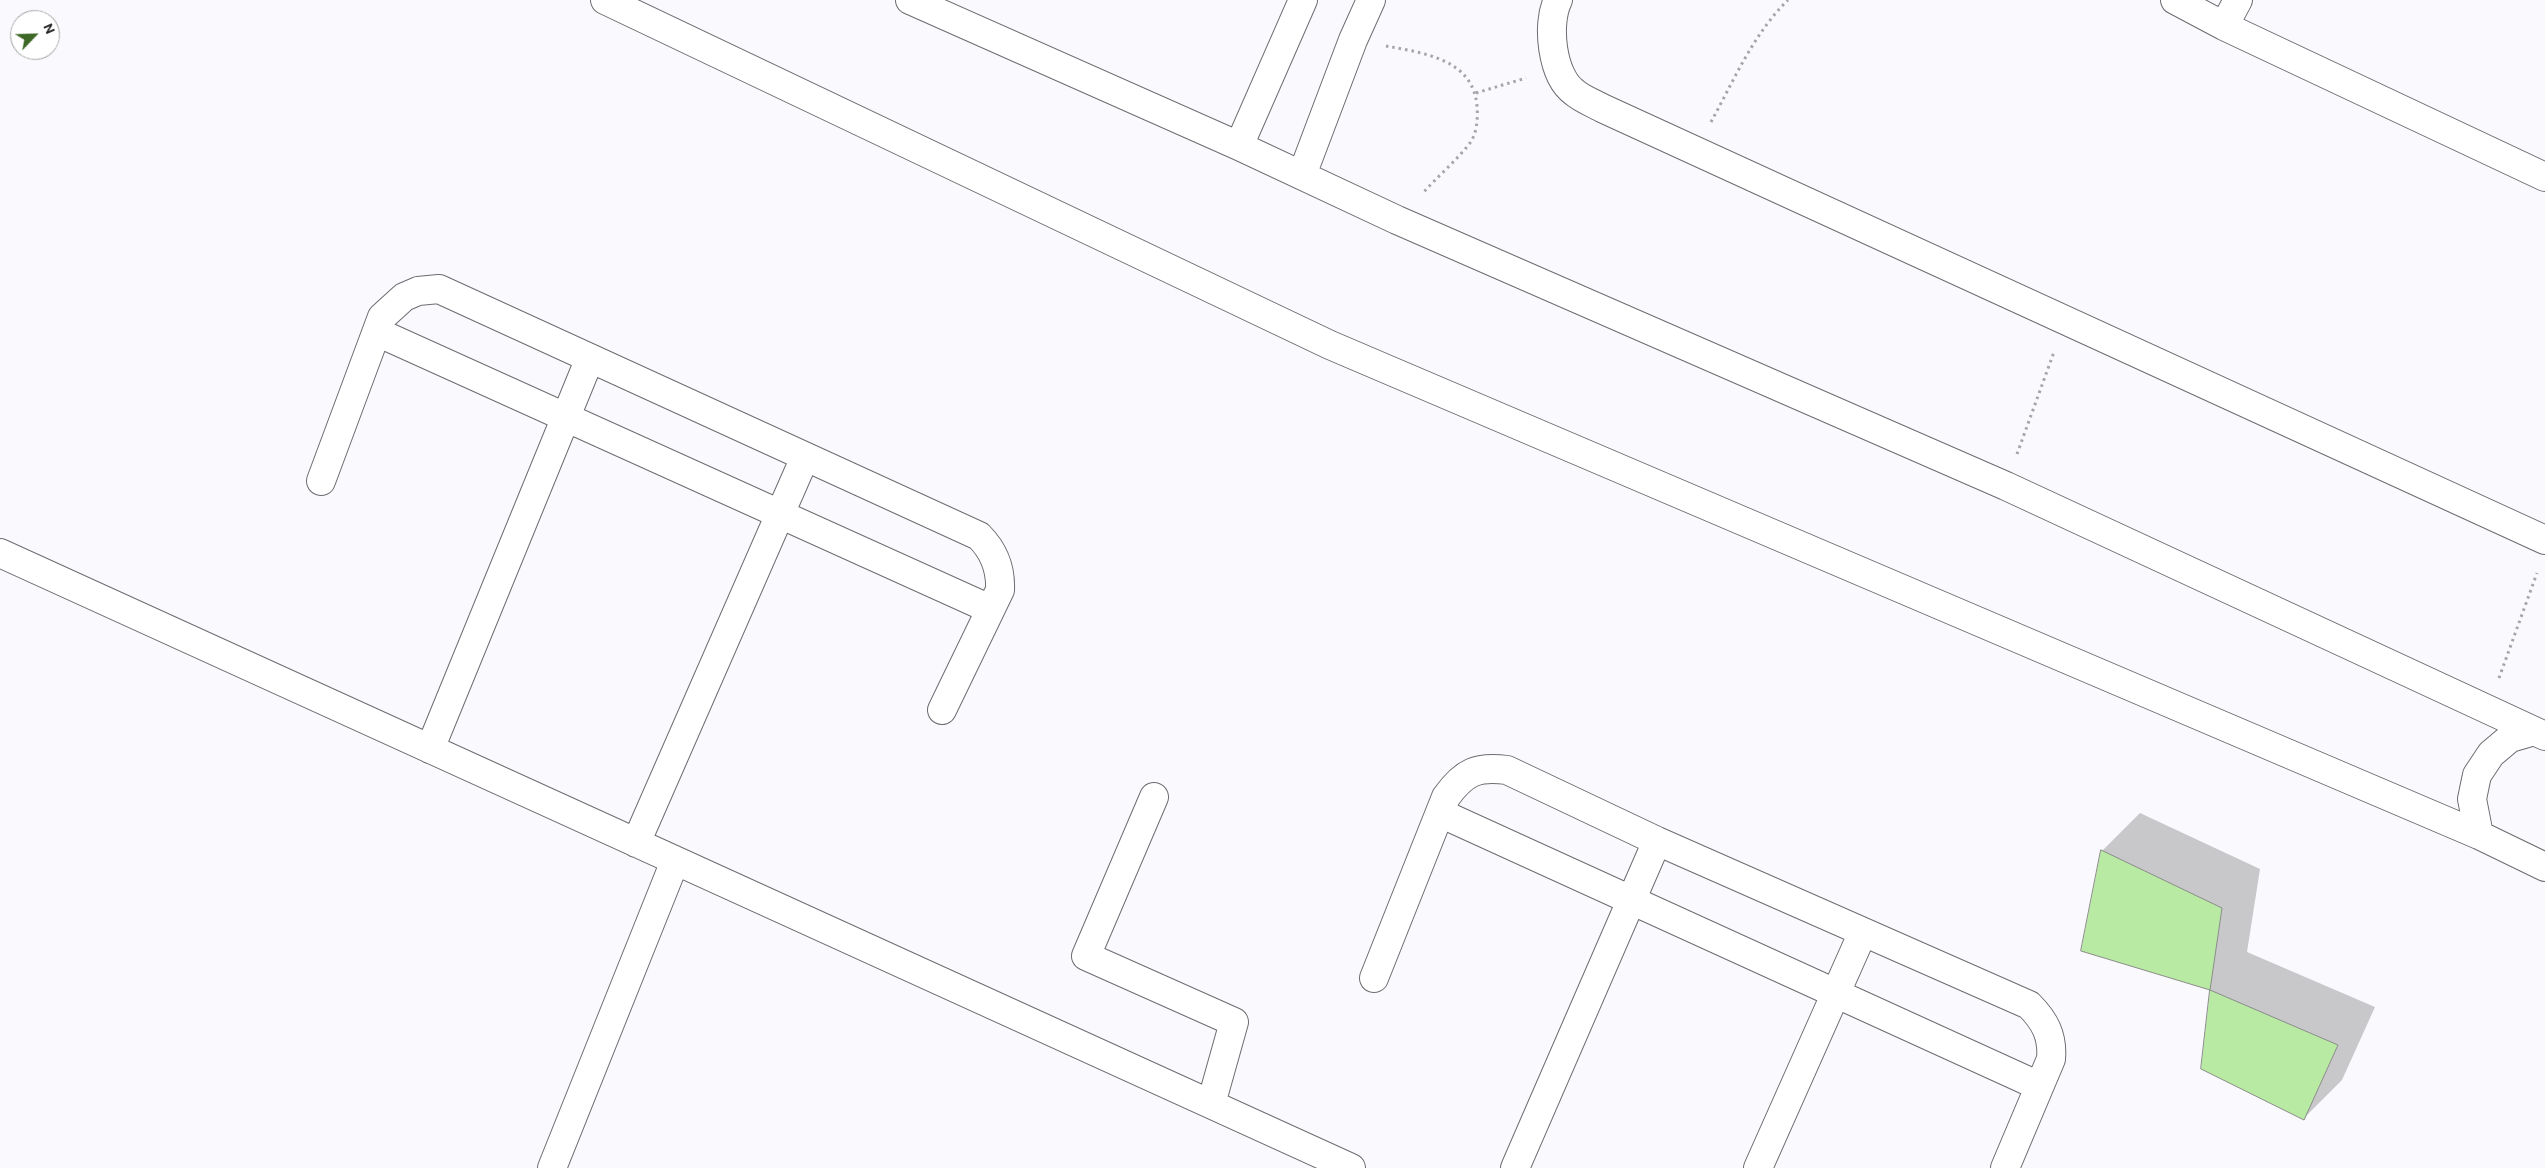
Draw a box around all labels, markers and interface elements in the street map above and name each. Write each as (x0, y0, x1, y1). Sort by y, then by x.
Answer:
north arrow (10, 10, 60, 60)
text: N (38, 21, 58, 37)

